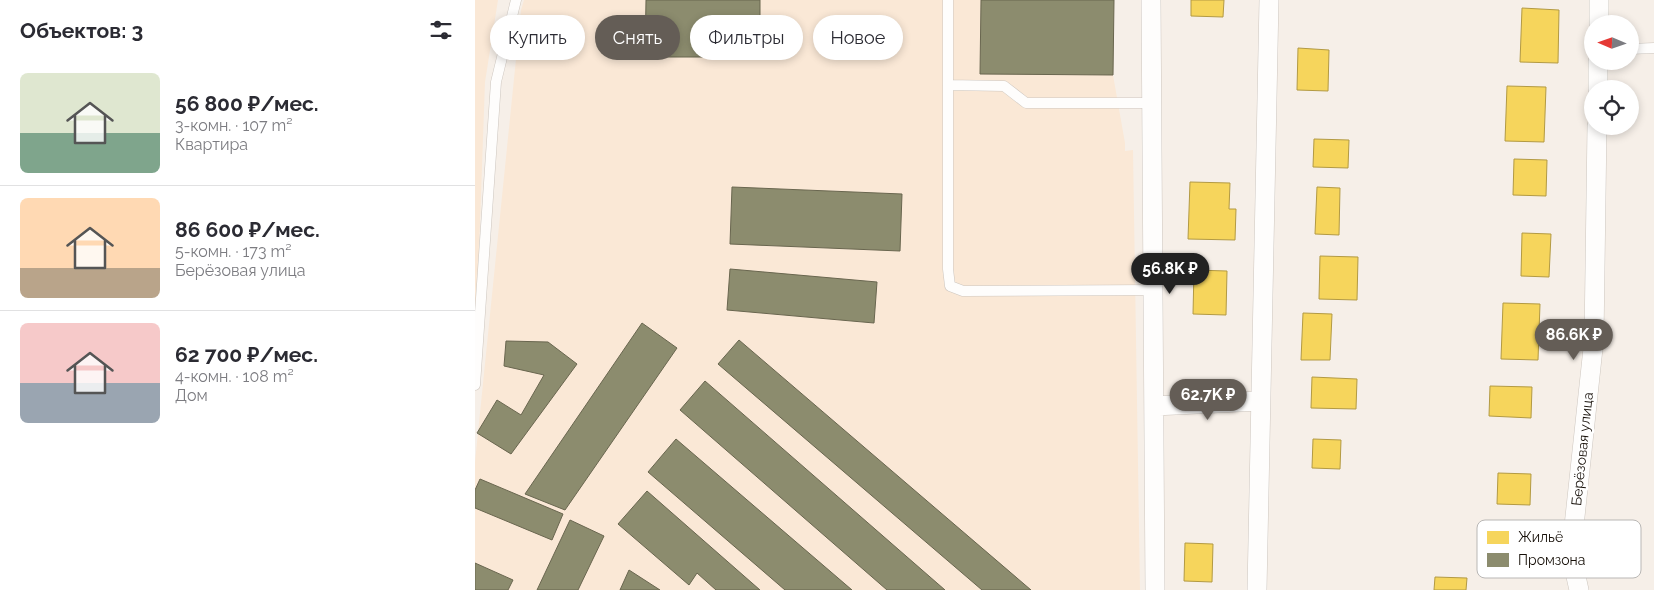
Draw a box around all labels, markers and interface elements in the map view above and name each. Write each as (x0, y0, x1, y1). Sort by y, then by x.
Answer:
chip: Купить (490, 15, 585, 60)
chip: Снять (595, 15, 680, 60)
chip: Фильтры (690, 15, 803, 60)
chip: Новое (813, 15, 903, 60)
north arrow (1584, 15, 1639, 70)
map controls (1584, 15, 1639, 135)
icon: filters (427, 16, 455, 44)
text: Объектов: 3 (20, 18, 143, 43)
button: locate (1584, 80, 1639, 135)
text: 56 800 ₽/мес. (175, 91, 319, 116)
icon: home (60, 93, 120, 153)
text: 3-комн. · 107 m² (175, 116, 293, 135)
text: Квартира (175, 135, 248, 154)
text: 86 600 ₽/мес. (175, 217, 320, 242)
icon: home (60, 218, 120, 278)
text: 5-комн. · 173 m² (175, 242, 291, 261)
pin: 56.8K ₽ (1124, 252, 1216, 295)
text: 56.8K ₽ (1142, 259, 1198, 278)
text: Берёзовая улица (175, 261, 305, 280)
pin: 86.6K ₽ (1528, 318, 1620, 361)
text: 86.6K ₽ (1546, 325, 1602, 344)
text: 62 700 ₽/мес. (175, 342, 318, 367)
icon: home (60, 343, 120, 403)
text: 4-комн. · 108 m² (175, 367, 294, 386)
pin: 62.7K ₽ (1162, 378, 1254, 421)
text: 62.7K ₽ (1181, 385, 1235, 404)
text: Дом (175, 386, 208, 405)
street label: Берёзовая улица (1568, 391, 1596, 507)
legend (1477, 520, 1641, 578)
text: Жильё (1518, 529, 1563, 545)
text: Промзона (1518, 552, 1585, 568)

